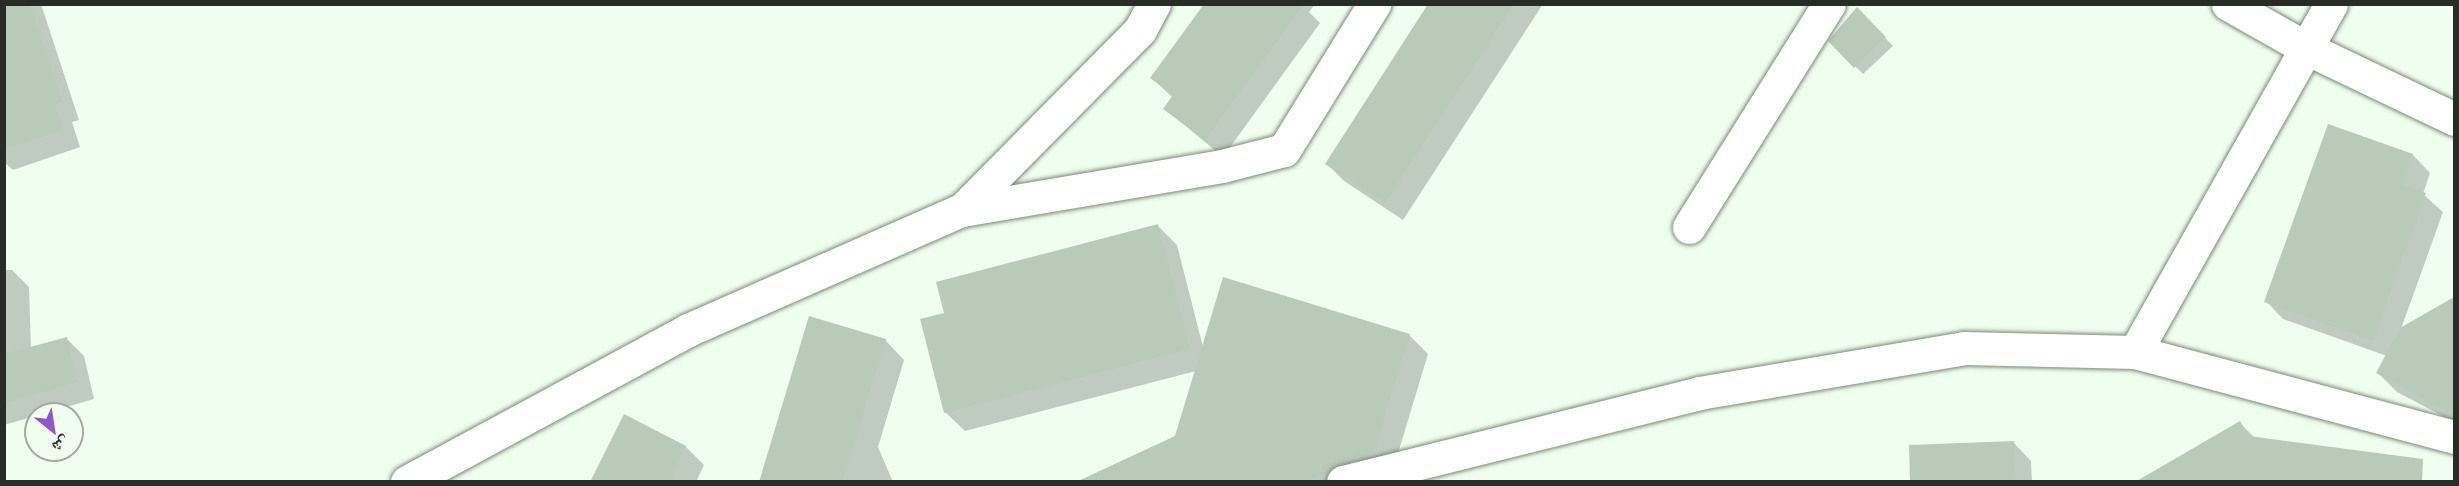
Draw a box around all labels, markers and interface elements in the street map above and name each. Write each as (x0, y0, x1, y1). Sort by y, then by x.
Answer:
north arrow (24, 402, 84, 462)
text: ش (49, 431, 75, 460)

